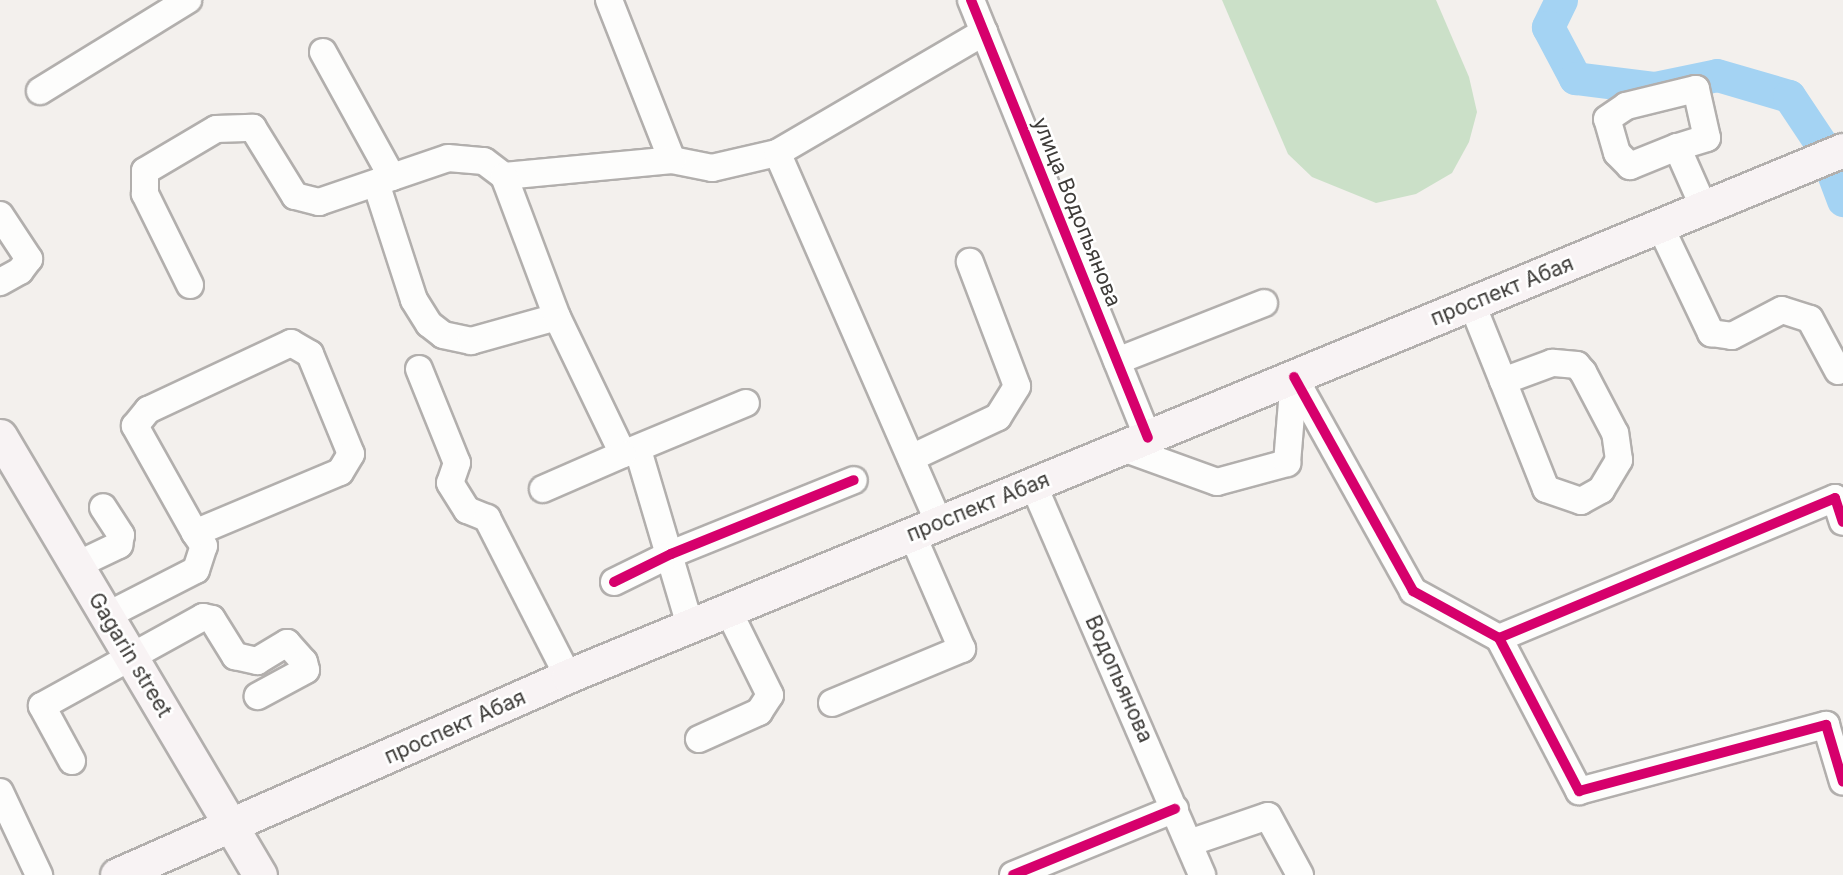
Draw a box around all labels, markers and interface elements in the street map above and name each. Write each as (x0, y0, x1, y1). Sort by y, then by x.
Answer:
street label: улица Водопьянова (1027, 114, 1127, 310)
street label: проспект Абая (1427, 251, 1577, 331)
street label: проспект Абая (903, 467, 1053, 547)
street label: Gagarin street (83, 588, 177, 722)
street label: Водопьянова (1080, 612, 1158, 746)
street label: проспект Абая (381, 685, 529, 769)

